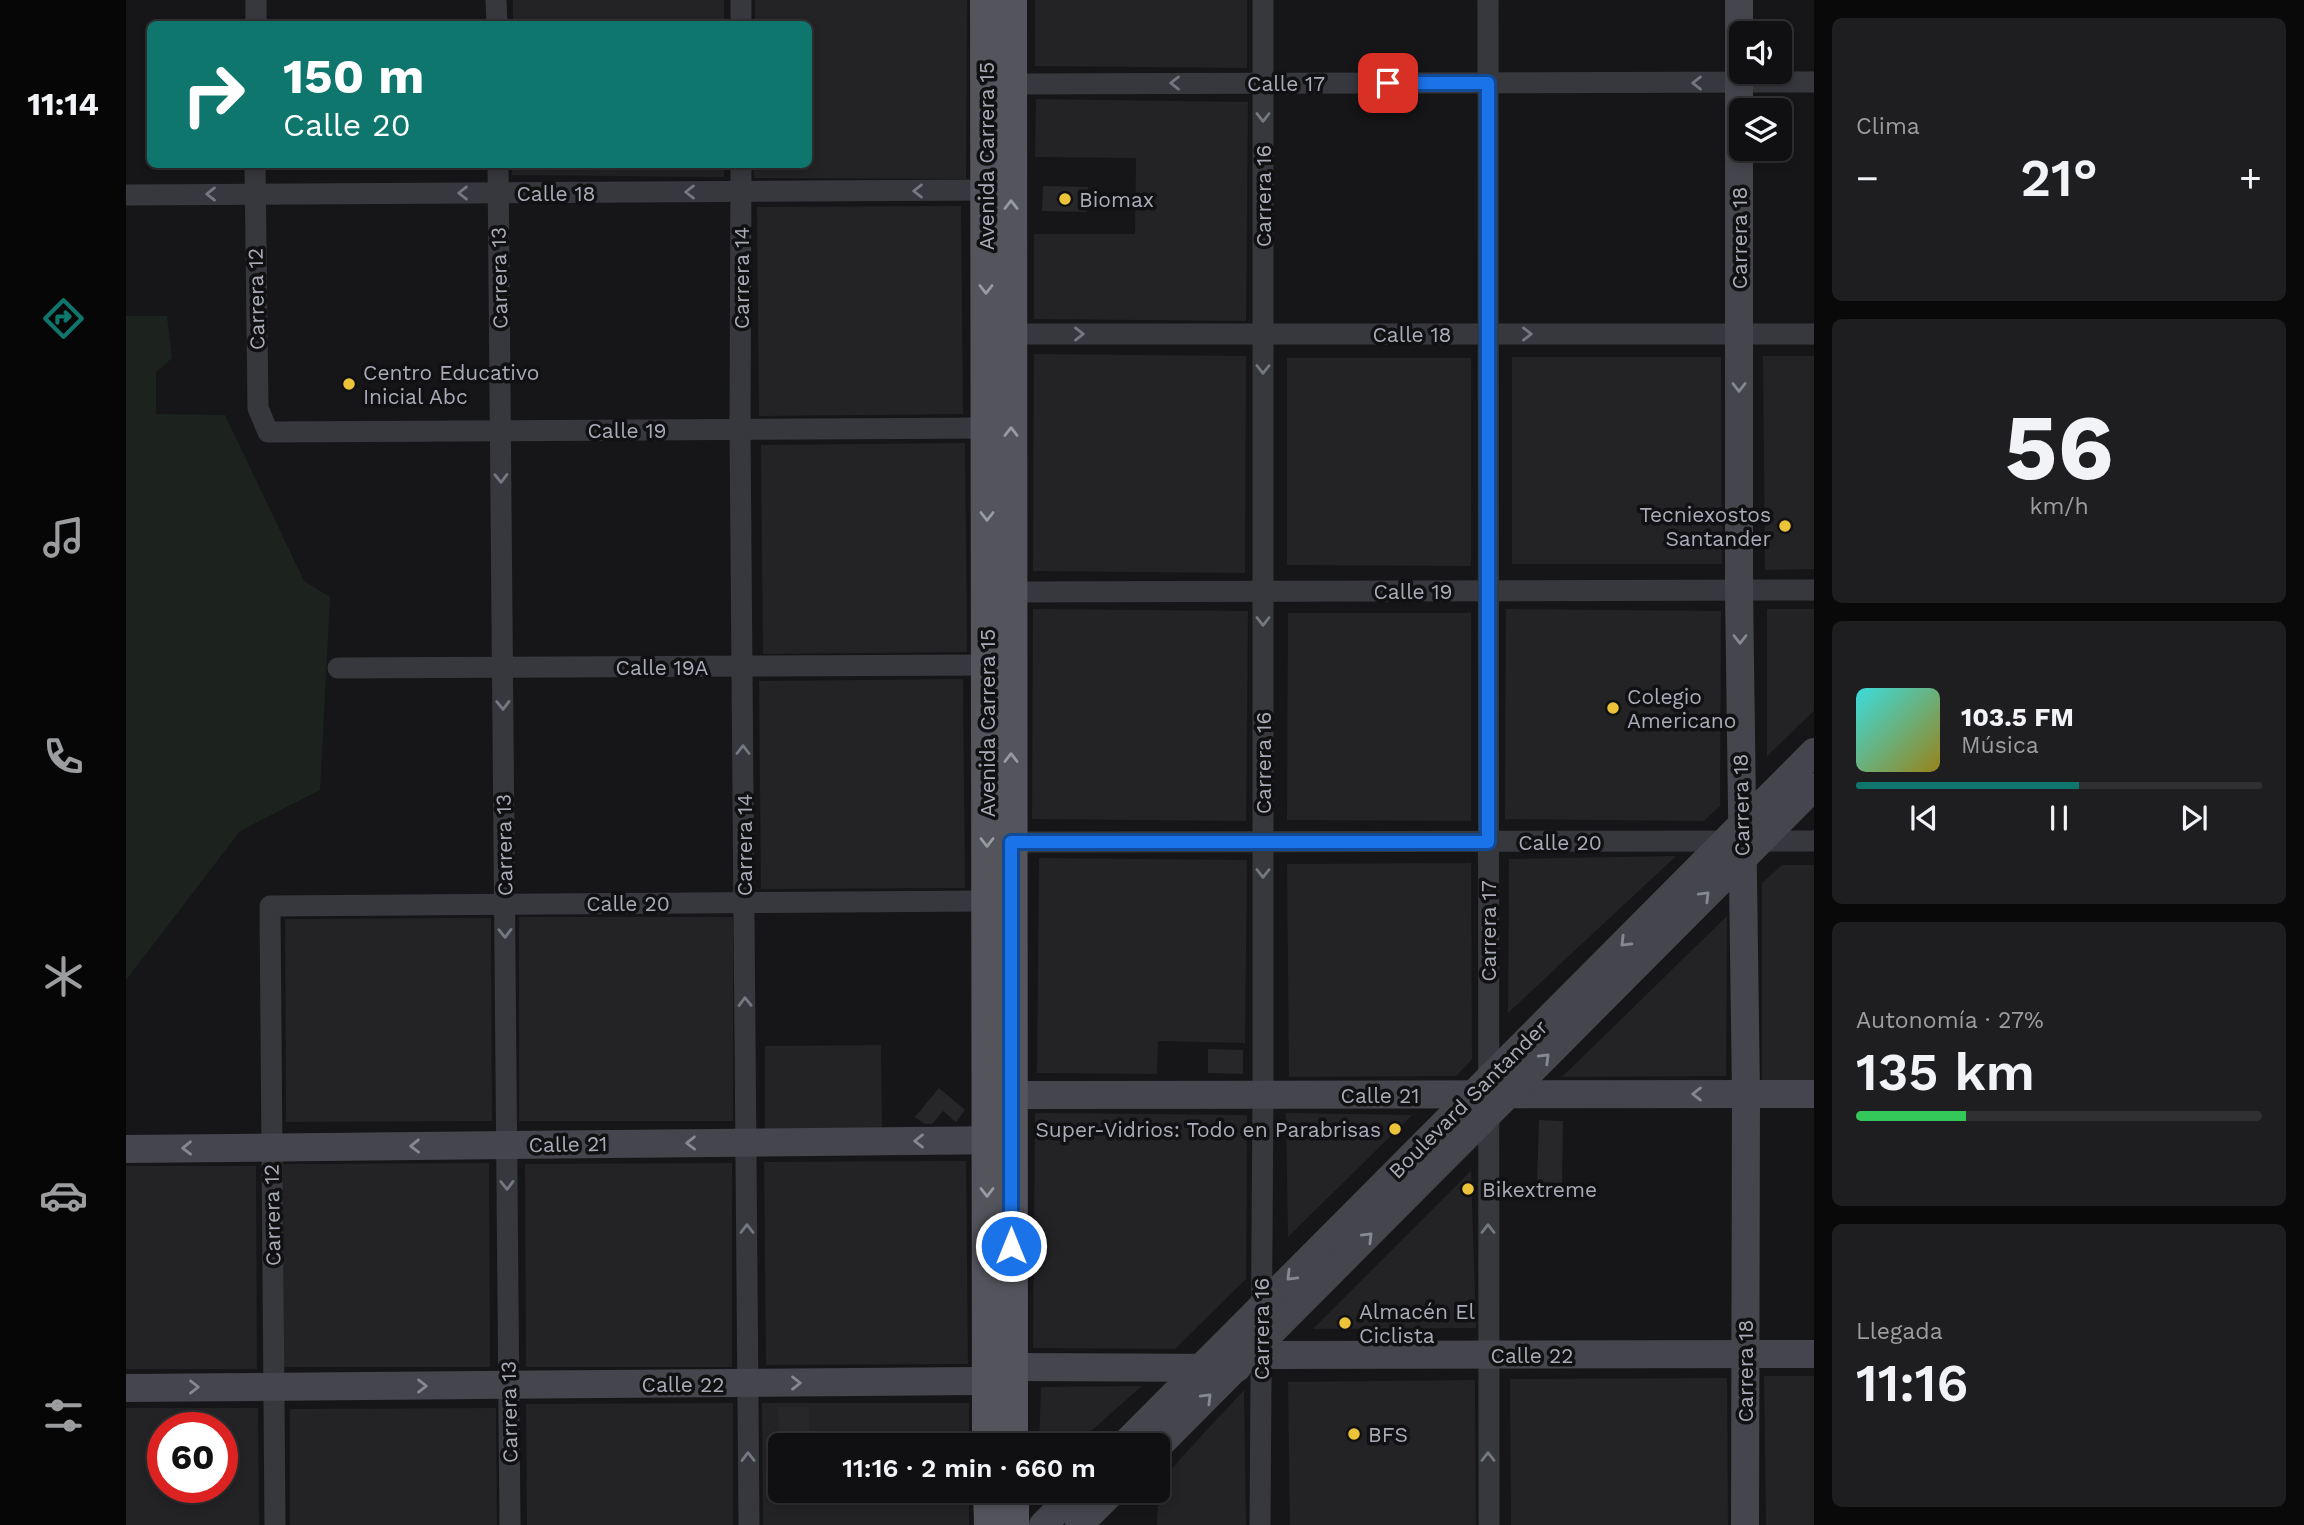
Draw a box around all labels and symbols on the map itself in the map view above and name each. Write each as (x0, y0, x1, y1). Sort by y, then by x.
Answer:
pin (1358, 53, 1418, 113)
street label: Avenida Carrera 15 (974, 62, 999, 250)
street label: Calle 17 (1247, 71, 1325, 96)
one-way arrow (1170, 75, 1180, 91)
one-way arrow (1691, 75, 1702, 90)
one-way arrow (1255, 112, 1271, 123)
street label: Carrera 16 (1251, 145, 1276, 247)
street label: Calle 18 (516, 181, 596, 206)
one-way arrow (912, 183, 923, 199)
one-way arrow (685, 184, 695, 200)
one-way arrow (457, 185, 468, 201)
one-way arrow (205, 187, 216, 202)
place label: Biomax (1079, 187, 1154, 212)
street label: Carrera 18 (1727, 187, 1752, 289)
marker: Biomax (1057, 191, 1073, 207)
one-way arrow (1003, 199, 1019, 209)
street label: Carrera 13 (486, 227, 512, 329)
street label: Carrera 14 (729, 227, 754, 329)
street label: Carrera 12 (243, 248, 269, 350)
one-way arrow (978, 284, 994, 294)
street label: Calle 18 (1372, 322, 1452, 347)
one-way arrow (1074, 326, 1085, 342)
one-way arrow (1522, 326, 1533, 342)
place label: Centro Educativo Inicial Abc (363, 360, 539, 409)
one-way arrow (1255, 364, 1271, 375)
marker: Centro Educativo Inicial Abc (341, 376, 357, 392)
one-way arrow (1731, 382, 1747, 392)
street label: Calle 19 (587, 418, 667, 443)
one-way arrow (1003, 426, 1019, 437)
one-way arrow (493, 473, 509, 483)
place label: Tecniexostos Santander (1640, 502, 1771, 551)
one-way arrow (979, 511, 995, 522)
marker: Tecniexostos Santander (1777, 518, 1793, 534)
street label: Calle 19 (1373, 579, 1453, 604)
one-way arrow (1255, 616, 1271, 627)
street label: Avenida Carrera 15 (975, 629, 1000, 817)
one-way arrow (1732, 634, 1748, 644)
street label: Calle 19A (616, 655, 709, 680)
place label: Colegio Americano (1627, 684, 1736, 733)
one-way arrow (495, 700, 511, 711)
marker: Colegio Americano (1605, 700, 1621, 716)
street label: Carrera 16 (1251, 712, 1276, 814)
one-way arrow (735, 744, 751, 755)
one-way arrow (1003, 752, 1019, 762)
street label: Carrera 18 (1728, 753, 1754, 857)
street label: Carrera 13 (491, 794, 517, 896)
street label: Carrera 14 (732, 794, 757, 896)
street label: Calle 20 (1518, 830, 1602, 855)
one-way arrow (979, 837, 995, 847)
one-way arrow (1255, 868, 1271, 879)
street label: Carrera 17 (1476, 880, 1501, 982)
street label: Calle 20 (586, 891, 670, 916)
one-way arrow (1697, 892, 1710, 905)
one-way arrow (497, 928, 513, 938)
one-way arrow (1620, 934, 1633, 947)
one-way arrow (737, 996, 753, 1007)
street label: Boulevard Santander (1383, 1014, 1553, 1184)
one-way arrow (1537, 1053, 1550, 1066)
street label: Calle 21 (1341, 1083, 1419, 1108)
one-way arrow (1691, 1086, 1702, 1102)
place label: Super-Vidrios: Todo en Parabrisas (1035, 1117, 1381, 1142)
marker: Super-Vidrios: Todo en Parabrisas (1387, 1121, 1403, 1137)
street label: Calle 21 (528, 1131, 608, 1157)
one-way arrow (913, 1133, 924, 1149)
one-way arrow (686, 1135, 696, 1151)
one-way arrow (409, 1138, 420, 1154)
one-way arrow (182, 1140, 192, 1156)
street label: Carrera 12 (259, 1164, 285, 1266)
place label: Bikextreme (1482, 1177, 1597, 1202)
one-way arrow (499, 1180, 515, 1190)
marker: Bikextreme (1460, 1181, 1476, 1197)
one-way arrow (979, 1187, 995, 1197)
position arrow (974, 1209, 1048, 1283)
one-way arrow (739, 1224, 755, 1234)
one-way arrow (1480, 1224, 1496, 1234)
one-way arrow (1359, 1232, 1372, 1245)
one-way arrow (1286, 1268, 1299, 1281)
street label: Carrera 16 (1249, 1278, 1274, 1380)
place label: Almacén El Ciclista (1359, 1299, 1476, 1348)
marker: Almacén El Ciclista (1337, 1315, 1353, 1331)
street label: Carrera 18 (1733, 1320, 1758, 1422)
street label: Calle 22 (1491, 1343, 1573, 1368)
street label: Carrera 13 (496, 1361, 522, 1463)
street label: Calle 22 (642, 1372, 724, 1397)
one-way arrow (791, 1375, 802, 1391)
one-way arrow (417, 1378, 427, 1394)
one-way arrow (189, 1379, 200, 1395)
one-way arrow (1199, 1393, 1212, 1406)
speed limit sign: 60 (147, 1412, 238, 1503)
place label: BFS (1368, 1422, 1408, 1447)
marker: BFS (1346, 1426, 1362, 1442)
one-way arrow (741, 1451, 756, 1462)
one-way arrow (1480, 1451, 1496, 1462)

